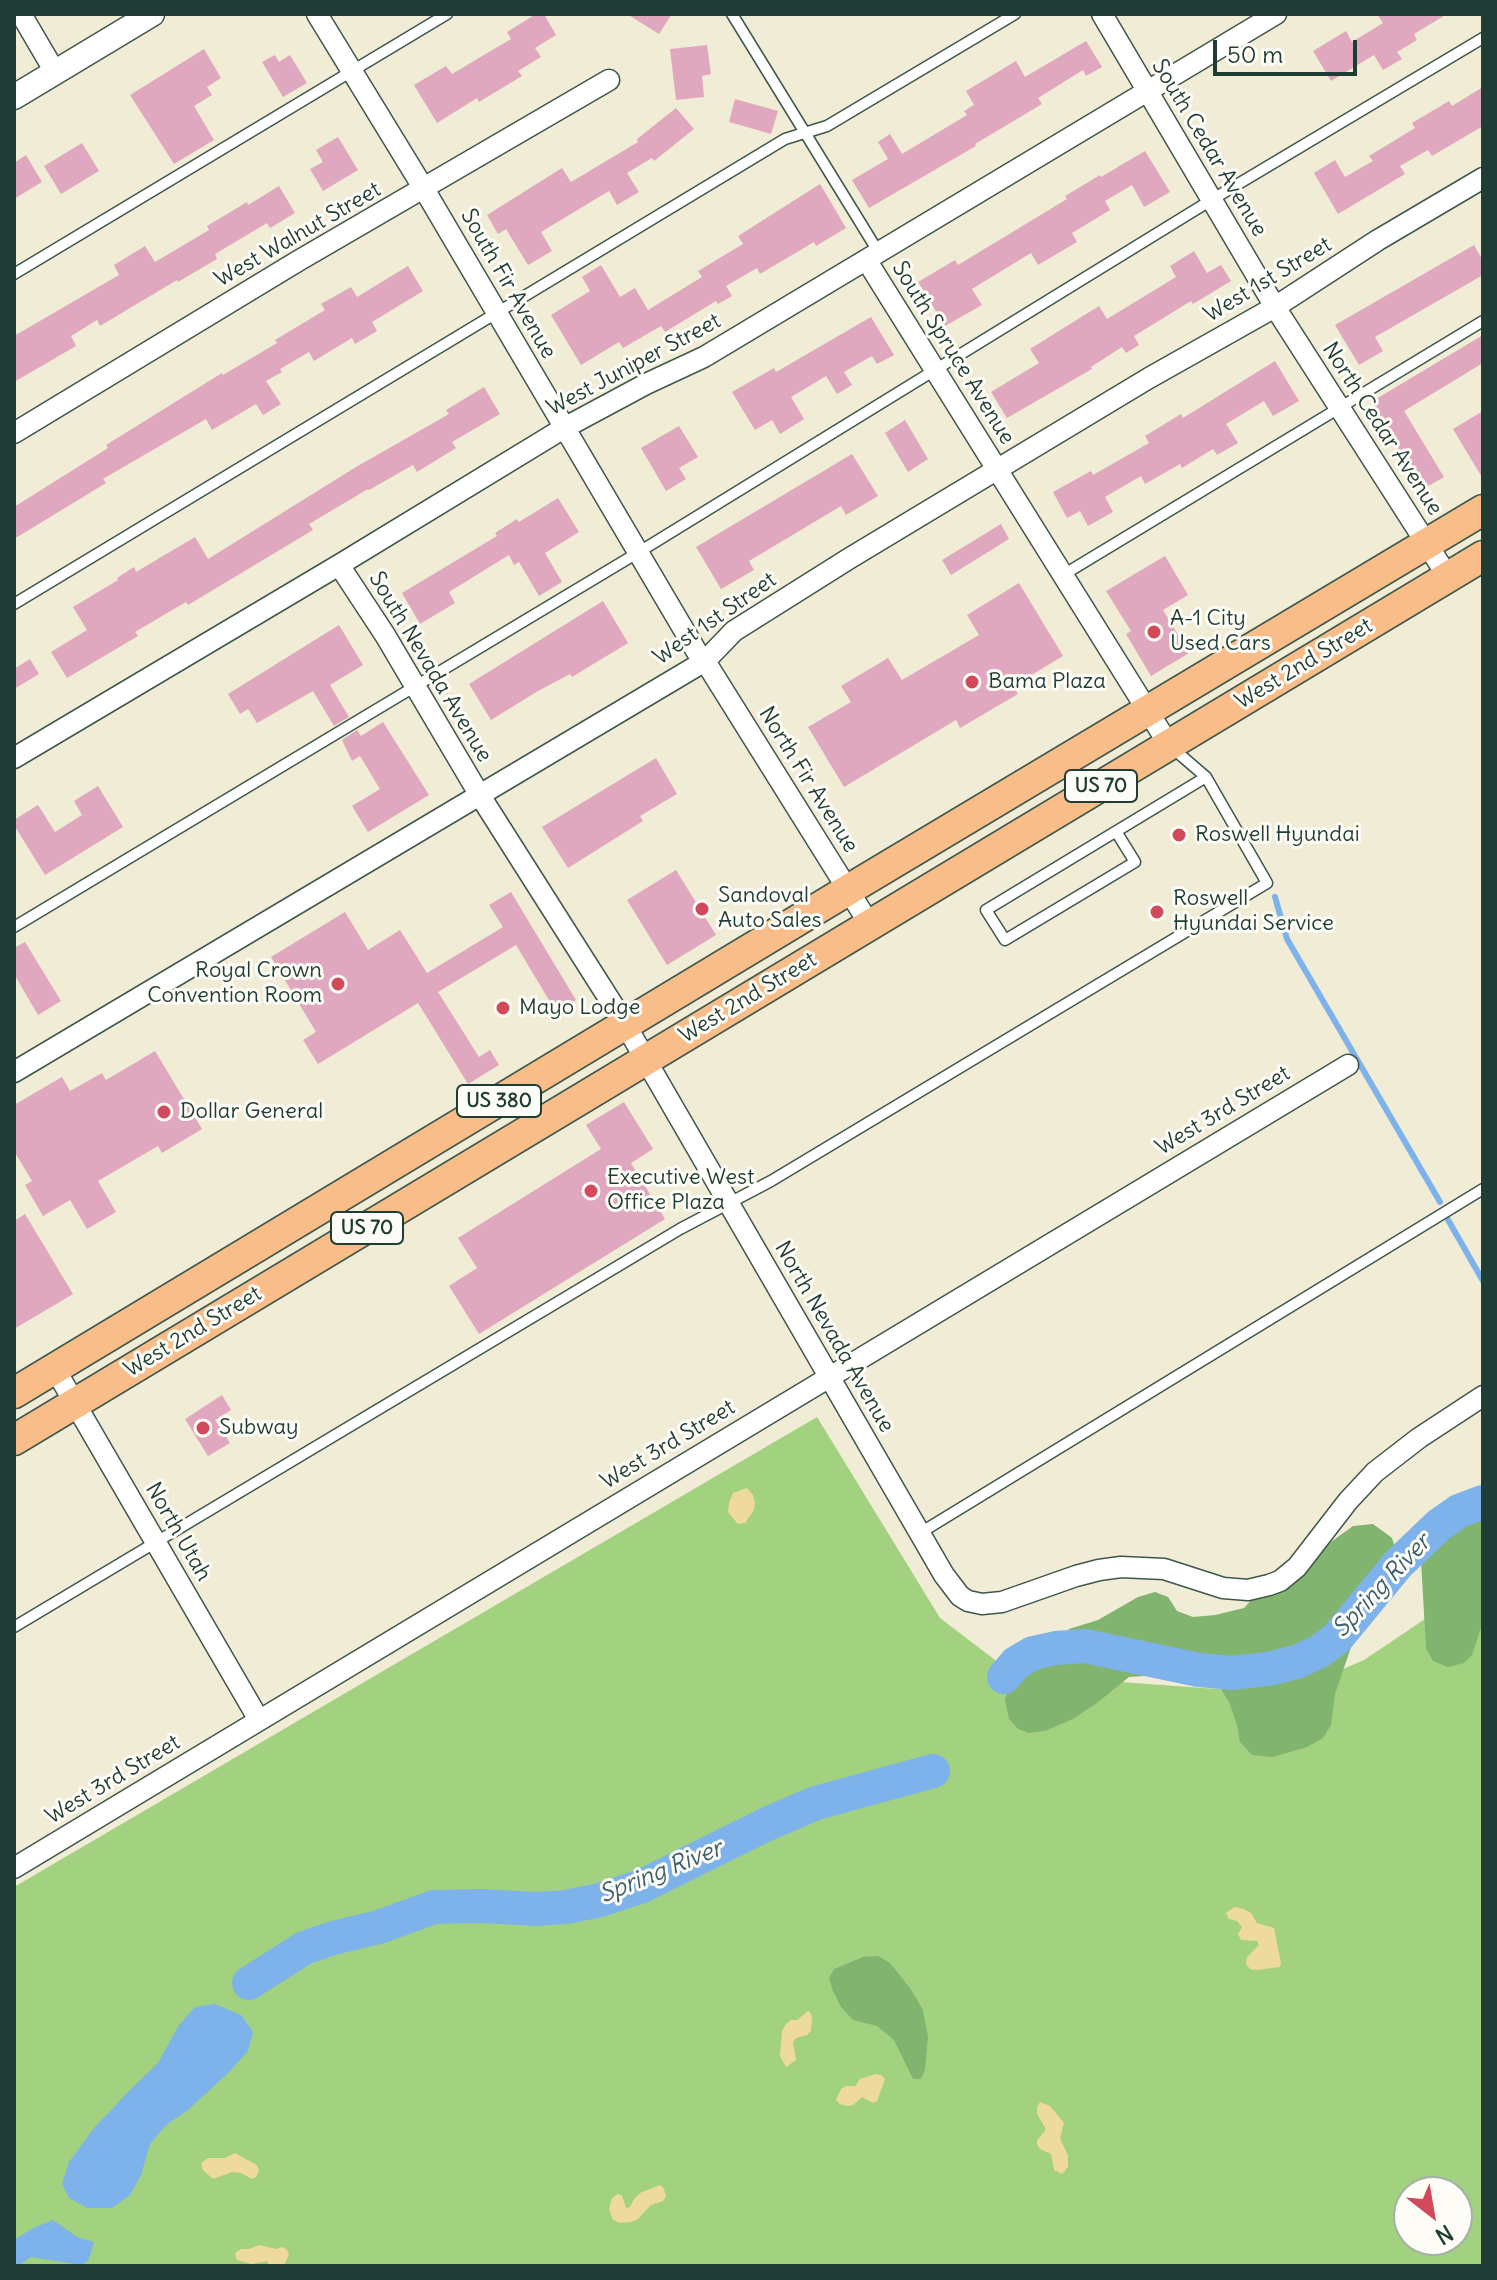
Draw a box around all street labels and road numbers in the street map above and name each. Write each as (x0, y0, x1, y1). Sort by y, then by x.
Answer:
street label: South Cedar Avenue (1146, 55, 1272, 241)
street label: West Walnut Street (210, 177, 386, 293)
street label: South Fir Avenue (455, 205, 561, 363)
street label: West 1st Street (1200, 232, 1336, 328)
street label: South Spruce Avenue (886, 257, 1020, 449)
street label: West Juniper Street (543, 308, 725, 422)
street label: North Cedar Avenue (1316, 338, 1448, 520)
street label: South Nevada Avenue (363, 567, 497, 767)
street label: West 1st Street (649, 567, 781, 671)
street label: West 2nd Street (1231, 613, 1377, 715)
street label: North Fir Avenue (753, 702, 863, 858)
road number: US 70 (1065, 770, 1137, 802)
street label: West 2nd Street (675, 947, 821, 1049)
street label: West 3rd Street (1151, 1061, 1295, 1161)
road number: US 380 (457, 1085, 541, 1117)
road number: US 70 (331, 1212, 403, 1244)
street label: North Nevada Avenue (769, 1237, 899, 1437)
street label: West 2nd Street (120, 1281, 266, 1383)
street label: West 3rd Street (596, 1395, 740, 1495)
street label: North Utah (139, 1478, 217, 1586)
street label: West 3rd Street (41, 1730, 185, 1830)

